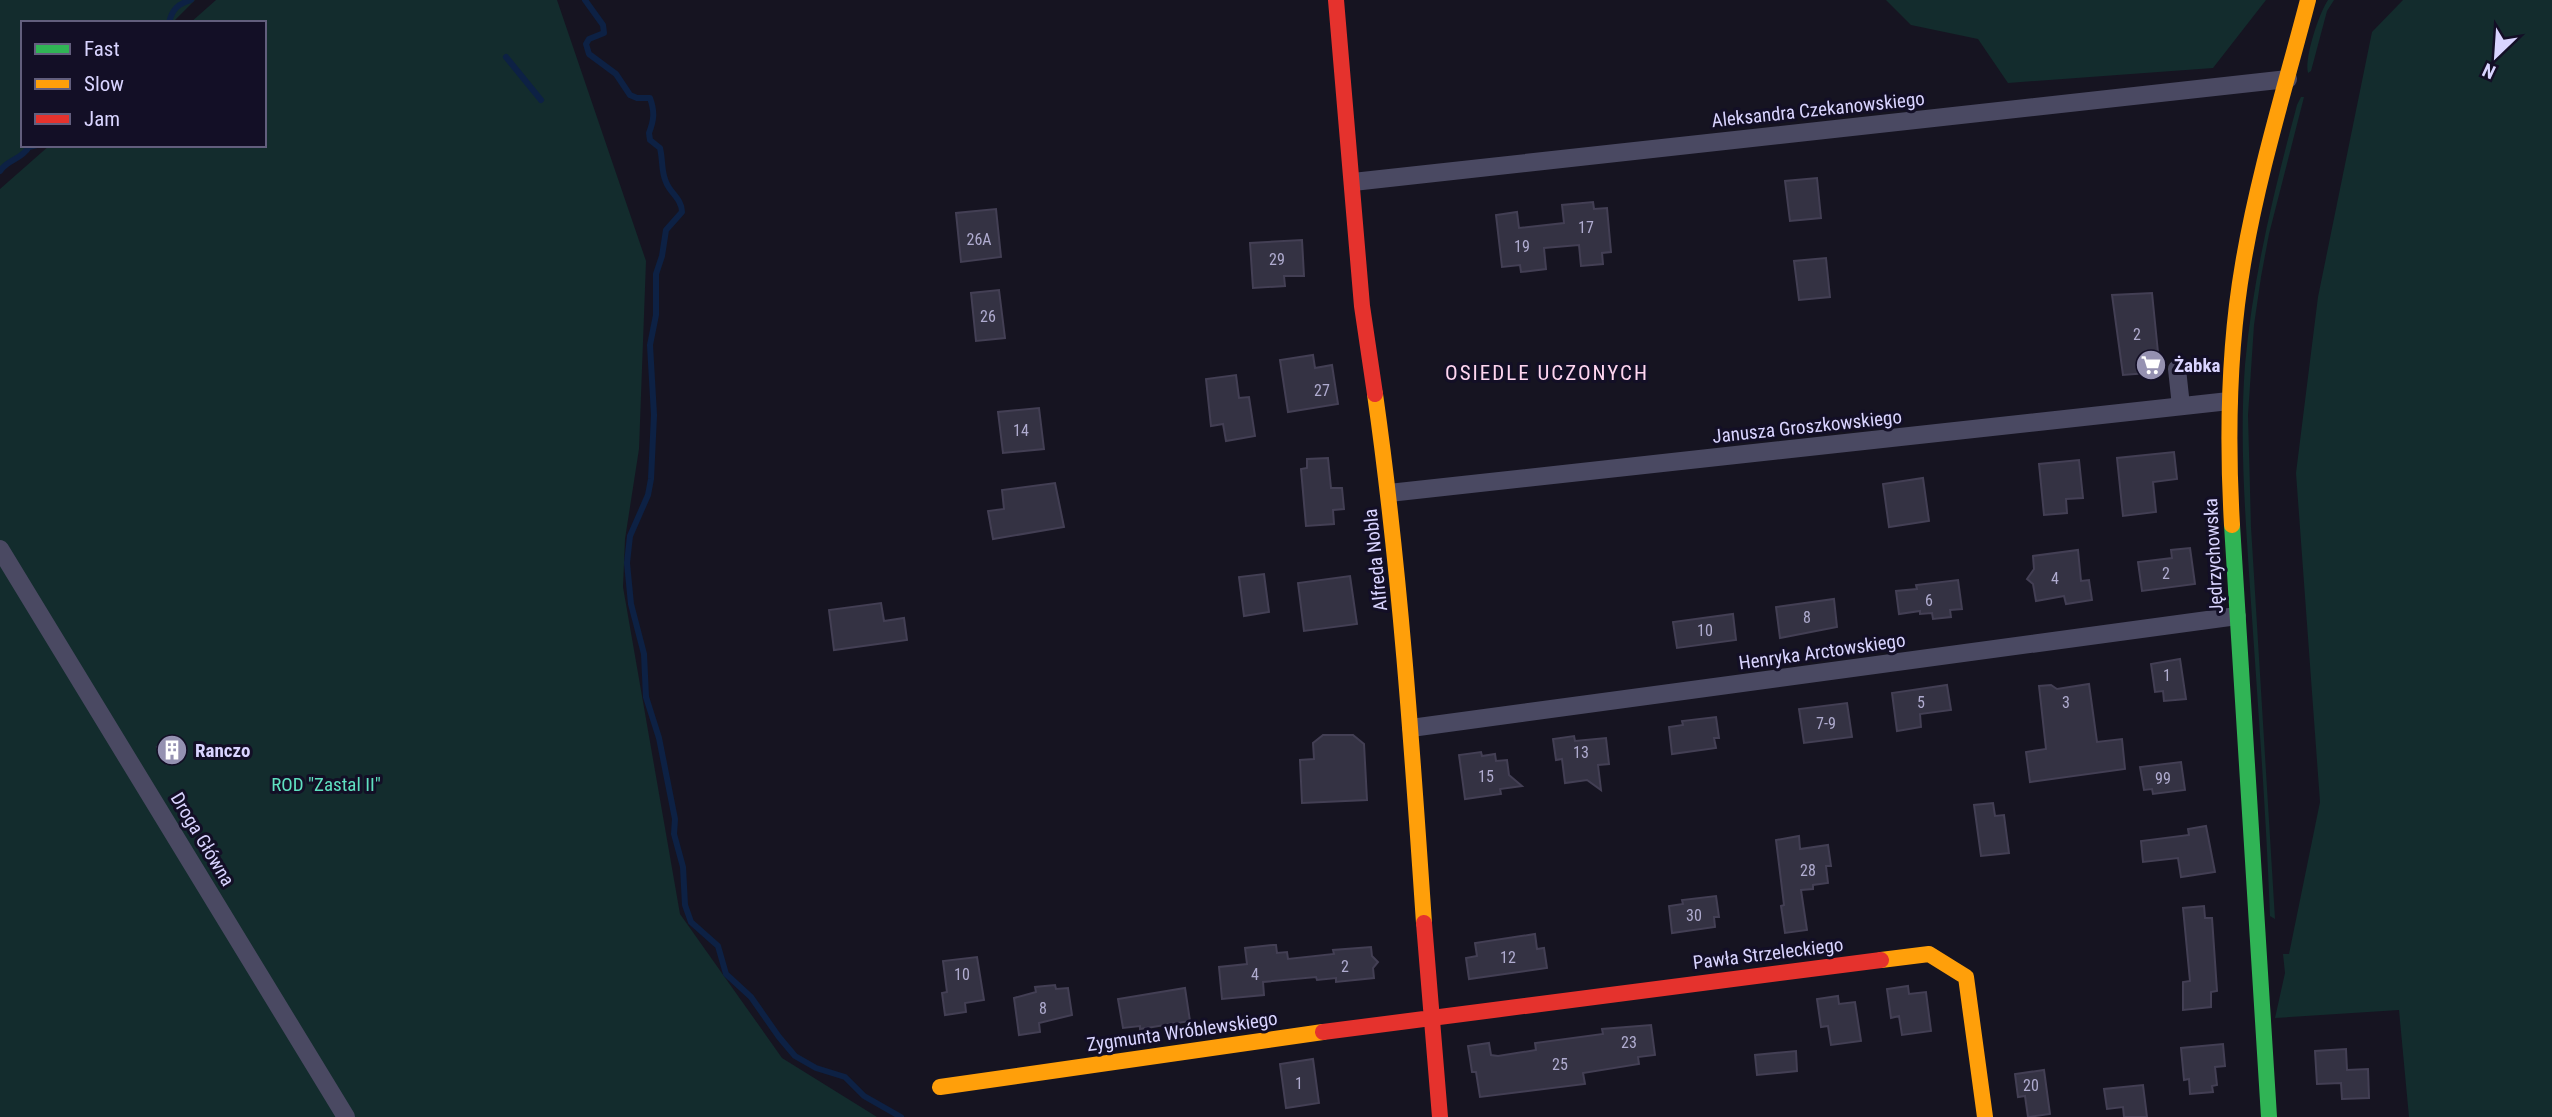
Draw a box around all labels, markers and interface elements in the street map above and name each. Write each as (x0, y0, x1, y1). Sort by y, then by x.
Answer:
legend (21, 21, 266, 147)
north arrow (2461, 21, 2531, 91)
text: Fast (84, 37, 120, 61)
text: N (2479, 58, 2499, 84)
text: Slow (84, 72, 124, 96)
street label: Aleksandra Czekanowskiego (1710, 87, 1926, 132)
text: Jam (84, 107, 120, 131)
house number: 17 (1578, 218, 1594, 237)
house number: 26A (966, 230, 992, 249)
house number: 19 (1514, 237, 1530, 256)
house number: 29 (1269, 250, 1285, 269)
house number: 26 (980, 307, 996, 326)
house number: 2 (2133, 325, 2141, 344)
supermarket icon: Żabka (2134, 348, 2168, 382)
place label: Żabka (2174, 354, 2221, 377)
district label: OSIEDLE UCZONYCH (1445, 361, 1649, 385)
house number: 27 (1314, 381, 1330, 400)
street label: Janusza Groszkowskiego (1711, 405, 1903, 448)
house number: 14 (1013, 421, 1029, 440)
street label: Jędrzychowska (2199, 498, 2228, 614)
street label: Alfreda Nobla (1359, 508, 1392, 612)
house number: 2 (2162, 564, 2170, 583)
house number: 4 (2051, 569, 2059, 588)
house number: 6 (1925, 591, 1933, 610)
house number: 8 (1803, 608, 1811, 627)
house number: 10 (1697, 621, 1713, 640)
street label: Henryka Arctowskiego (1737, 628, 1907, 675)
house number: 1 (2163, 666, 2171, 685)
house number: 5 (1917, 693, 1925, 712)
house number: 3 (2062, 693, 2070, 712)
house number: 7-9 (1816, 714, 1836, 733)
building icon: Ranczo (155, 733, 189, 767)
place label: Ranczo (195, 739, 250, 762)
house number: 13 (1573, 743, 1589, 762)
house number: 15 (1478, 767, 1494, 786)
house number: 99 (2155, 769, 2171, 788)
park label: ROD "Zastal II" (271, 773, 381, 796)
street label: Droga Główna (166, 788, 239, 890)
house number: 28 (1800, 861, 1816, 880)
house number: 30 (1686, 906, 1702, 925)
street label: Pawła Strzeleckiego (1692, 933, 1845, 974)
house number: 12 (1500, 948, 1516, 967)
house number: 2 (1341, 957, 1349, 976)
house number: 10 (954, 965, 970, 984)
house number: 4 (1251, 965, 1259, 984)
house number: 8 (1039, 999, 1047, 1018)
street label: Zygmunta Wróblewskiego (1085, 1007, 1279, 1056)
house number: 23 (1621, 1033, 1637, 1052)
house number: 25 (1552, 1055, 1568, 1074)
house number: 1 (1295, 1074, 1303, 1093)
house number: 20 (2023, 1076, 2039, 1095)

